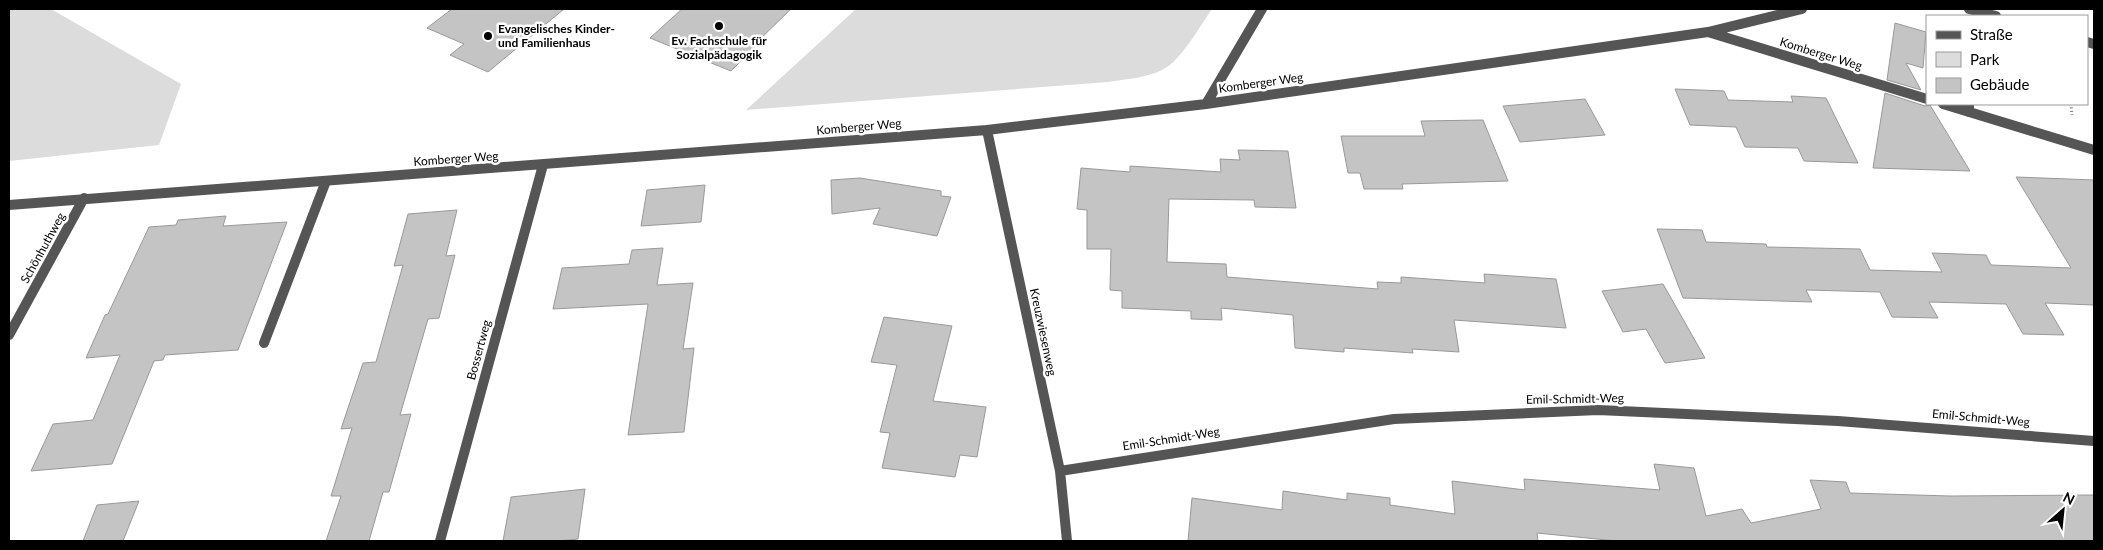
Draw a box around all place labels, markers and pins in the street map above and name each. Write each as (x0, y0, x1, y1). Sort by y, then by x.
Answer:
marker: Ev. Fachschule für Sozialpädagogik (713, 20, 725, 32)
place label: Evangelisches Kinder- und Familienhaus (498, 21, 615, 50)
marker: Evangelisches Kinder- und Familienhaus (482, 30, 494, 42)
place label: Ev. Fachschule für Sozialpädagogik (671, 33, 767, 62)

